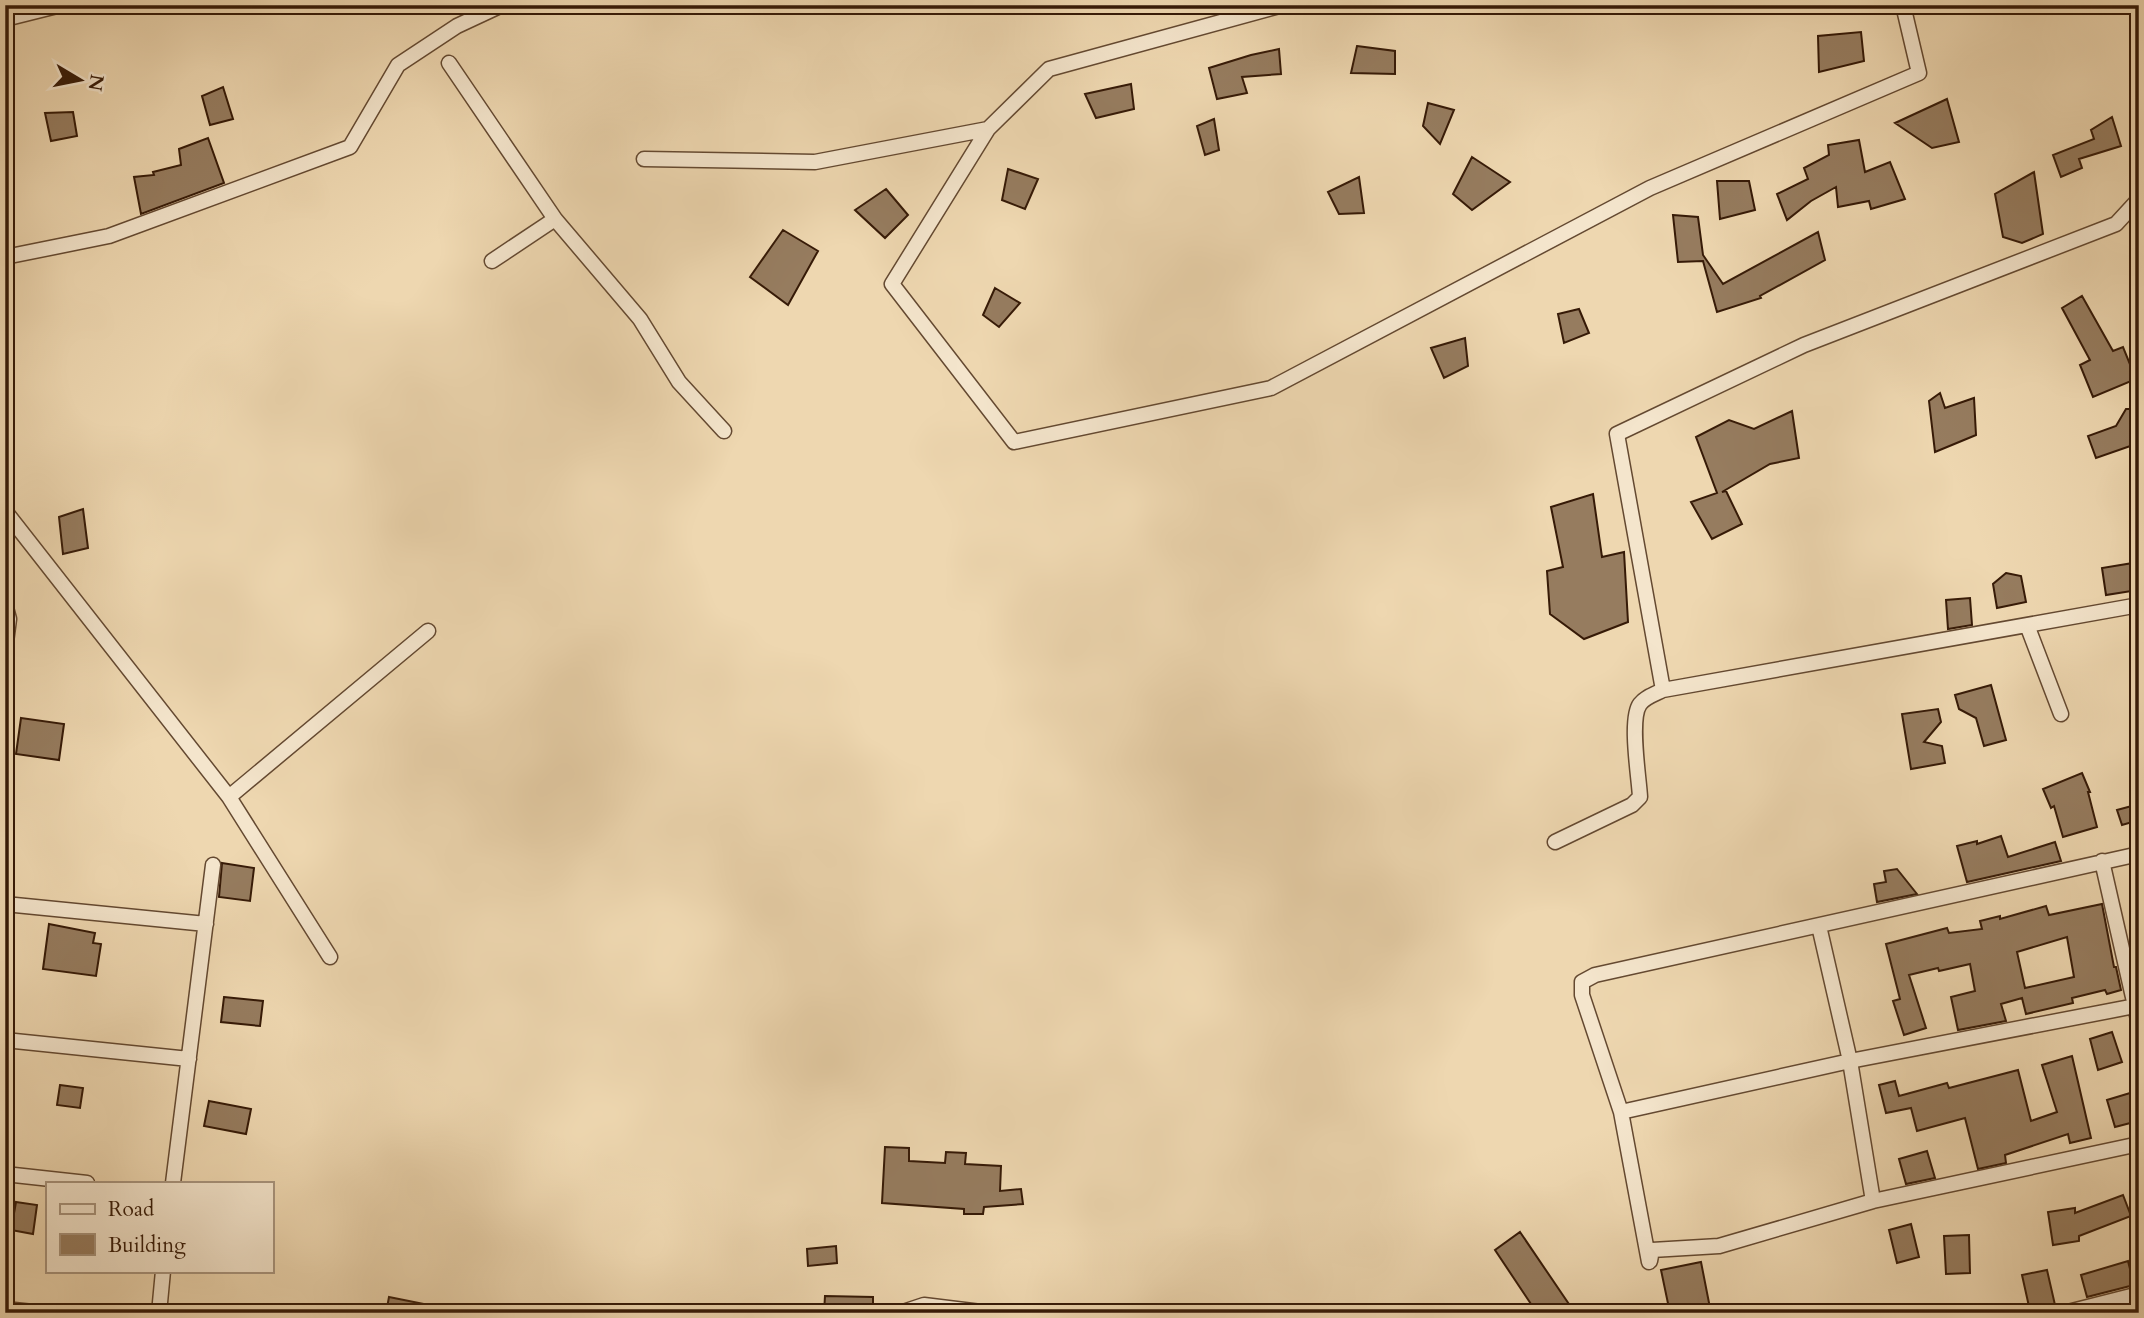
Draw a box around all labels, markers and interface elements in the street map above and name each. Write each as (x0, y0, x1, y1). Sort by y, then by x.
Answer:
north arrow (46, 46, 116, 116)
text: N (81, 72, 110, 94)
legend (46, 1182, 273, 1272)
text: Road (108, 1195, 154, 1224)
text: Building (108, 1231, 186, 1260)

